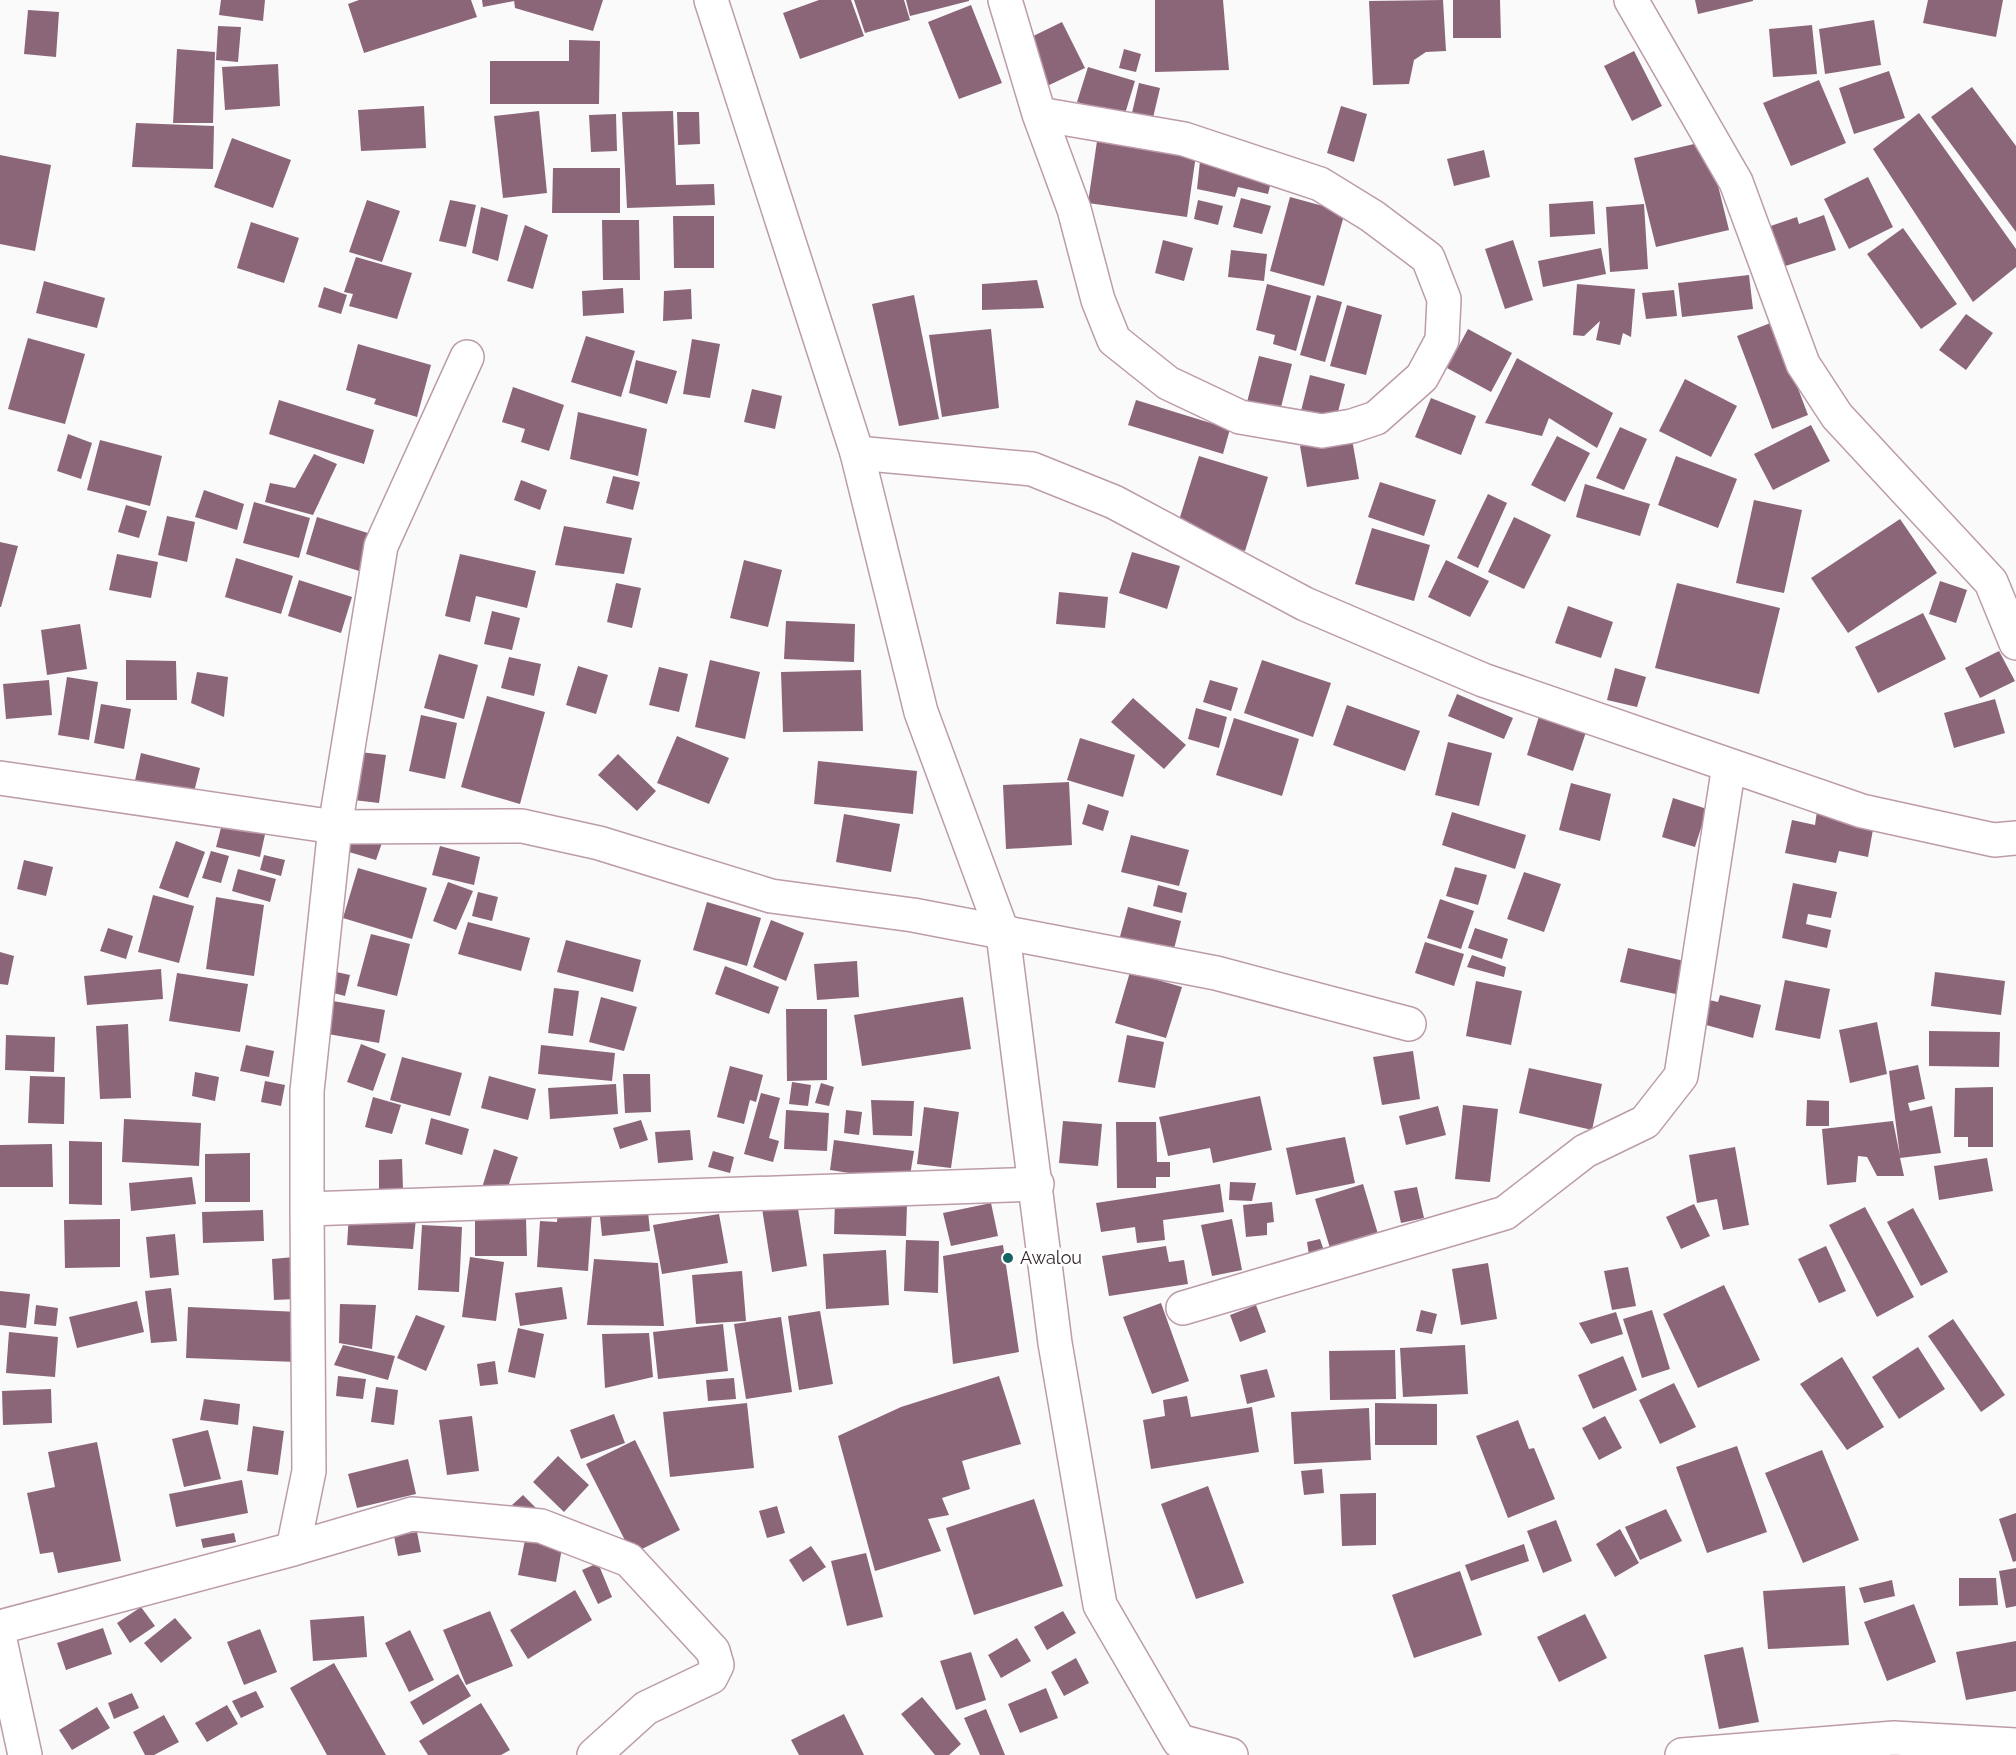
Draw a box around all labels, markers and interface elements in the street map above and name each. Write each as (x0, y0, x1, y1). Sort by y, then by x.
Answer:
place label: Awalou (1020, 1247, 1082, 1268)
marker: Awalou (1001, 1251, 1015, 1265)

